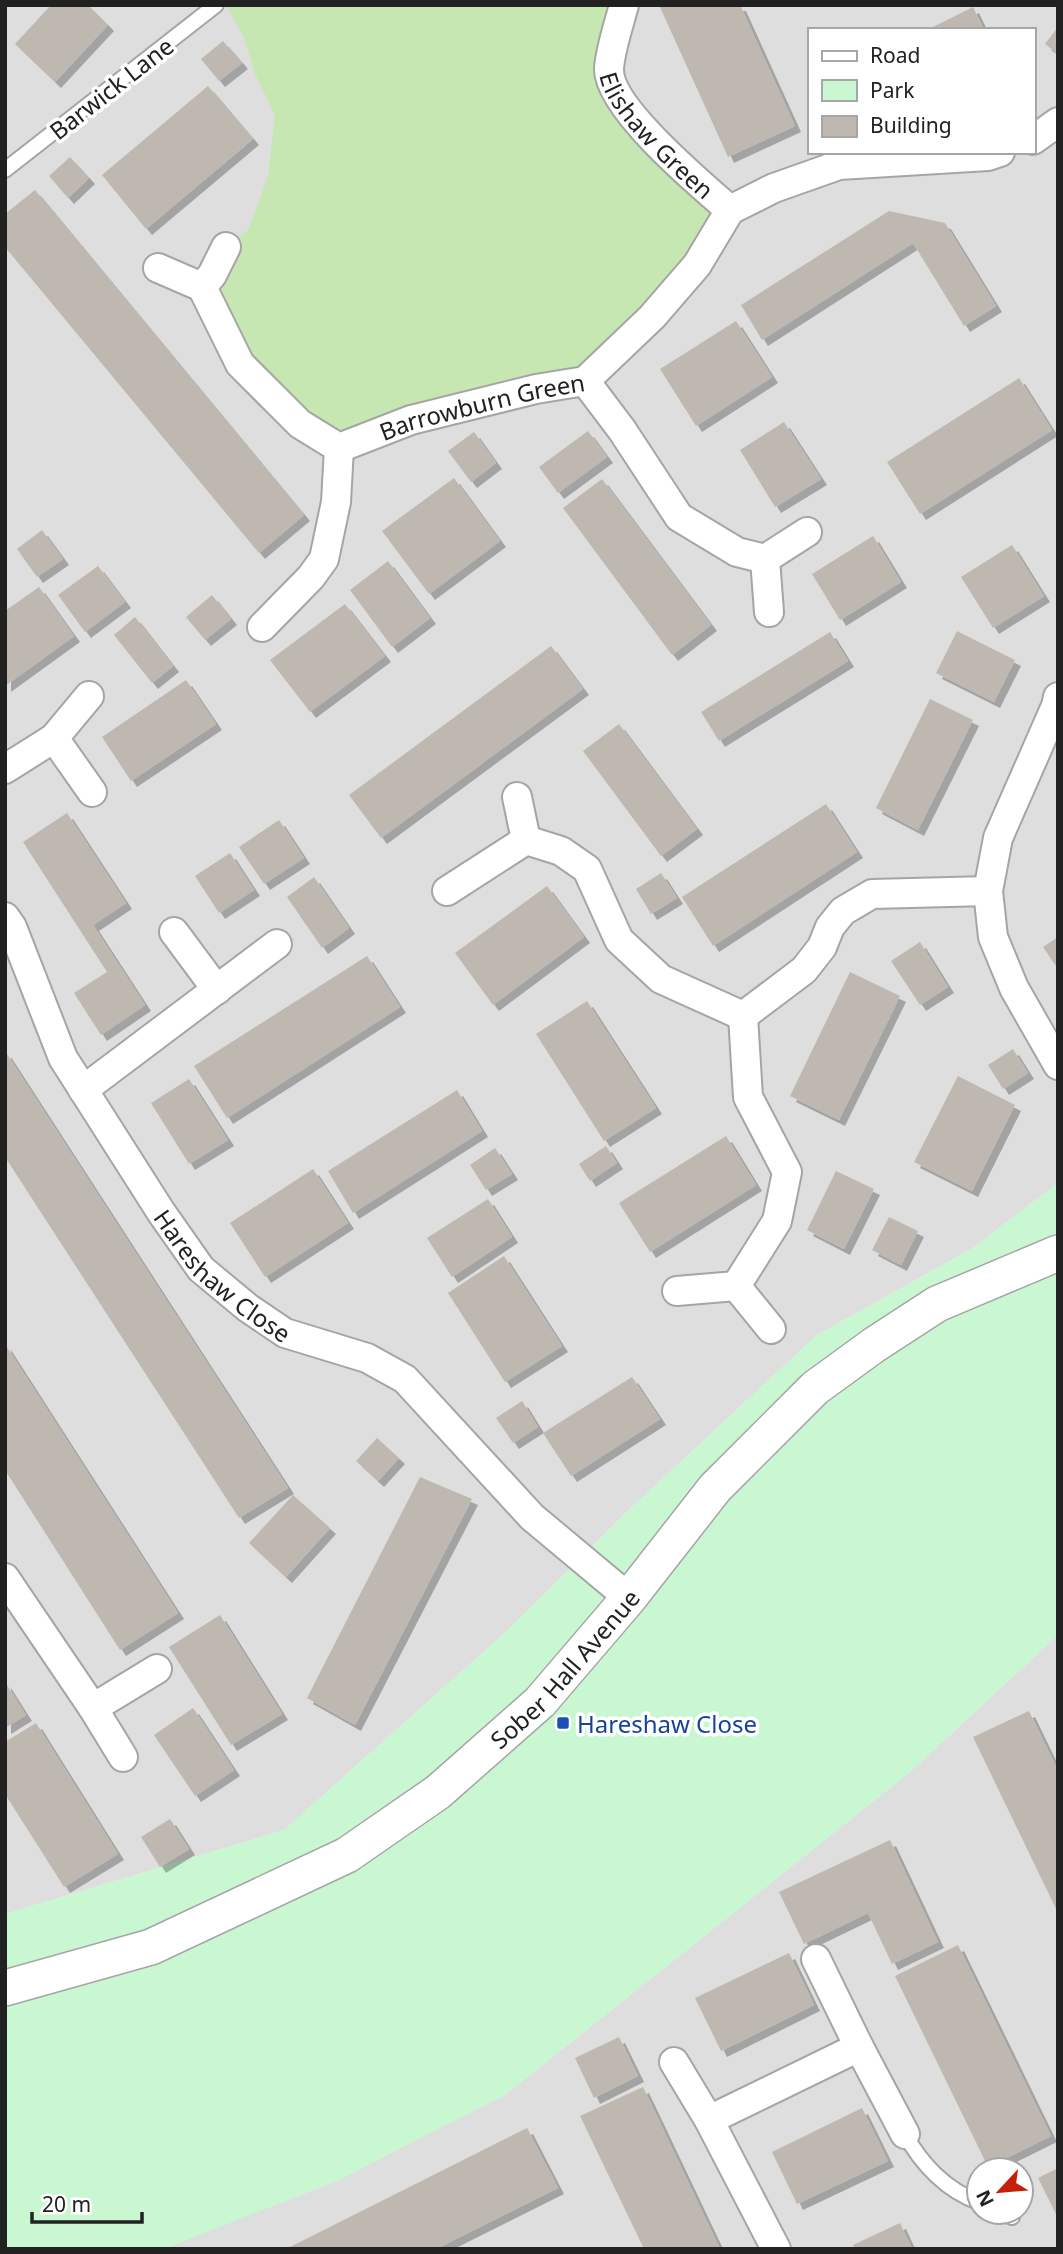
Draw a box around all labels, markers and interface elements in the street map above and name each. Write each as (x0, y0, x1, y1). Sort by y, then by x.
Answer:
legend (808, 28, 1035, 154)
street label: Barwick Lane (42, 29, 180, 147)
text: Road (870, 41, 920, 69)
street label: Elishaw Green (593, 68, 721, 205)
text: Park (870, 76, 915, 104)
text: Building (870, 111, 952, 139)
street label: Barrowburn Green (374, 365, 587, 447)
street label: Hareshaw Close (147, 1202, 298, 1349)
street label: Sober Hall Avenue (483, 1582, 647, 1755)
place label: Hareshaw Close (577, 1707, 757, 1740)
marker: Hareshaw Close (555, 1715, 571, 1731)
north arrow (965, 2156, 1035, 2226)
scale bar (32, 2180, 142, 2224)
text: N (970, 2186, 1000, 2211)
text: 20 m (42, 2190, 91, 2218)

